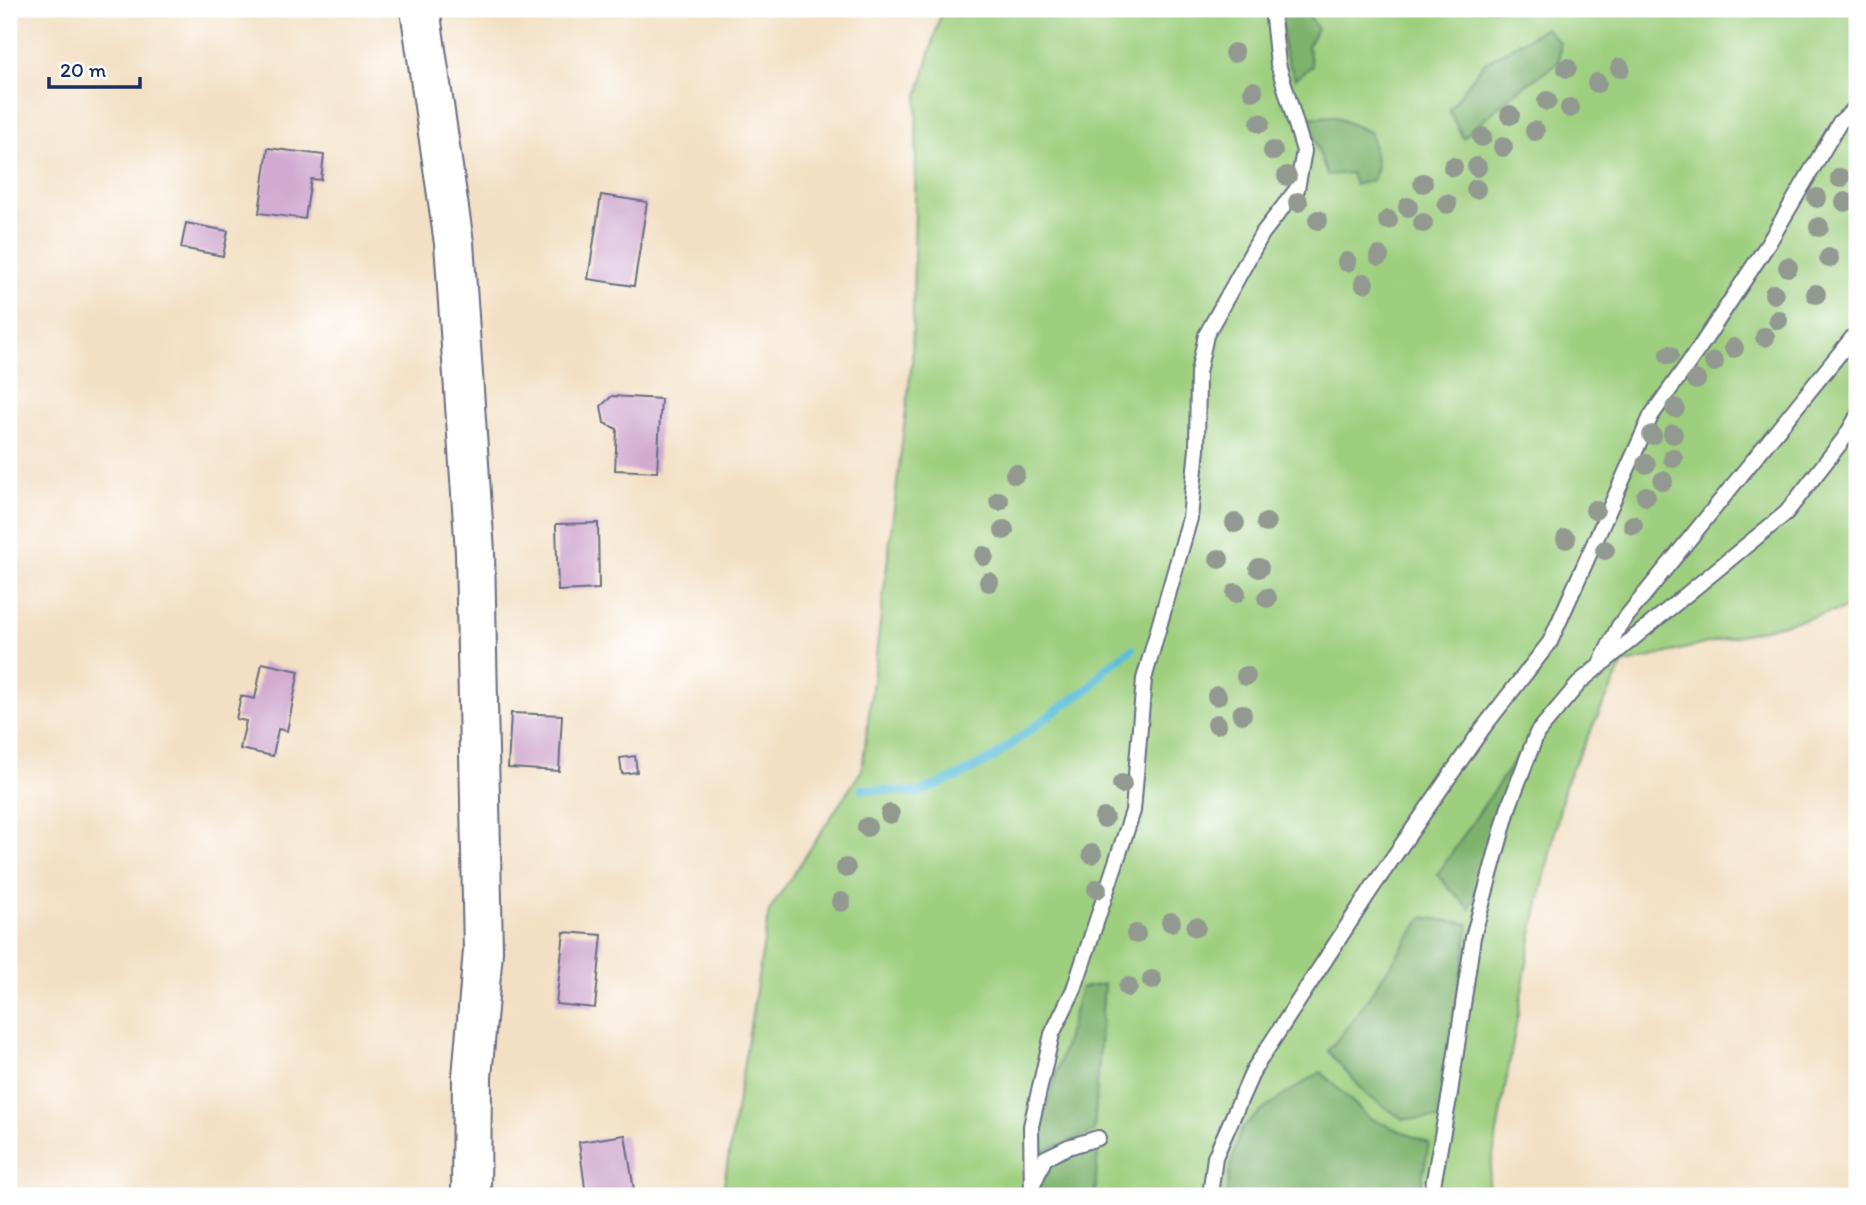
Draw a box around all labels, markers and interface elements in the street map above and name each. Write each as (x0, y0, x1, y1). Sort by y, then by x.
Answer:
scale bar (49, 46, 140, 90)
text: 20 m (60, 57, 107, 82)

